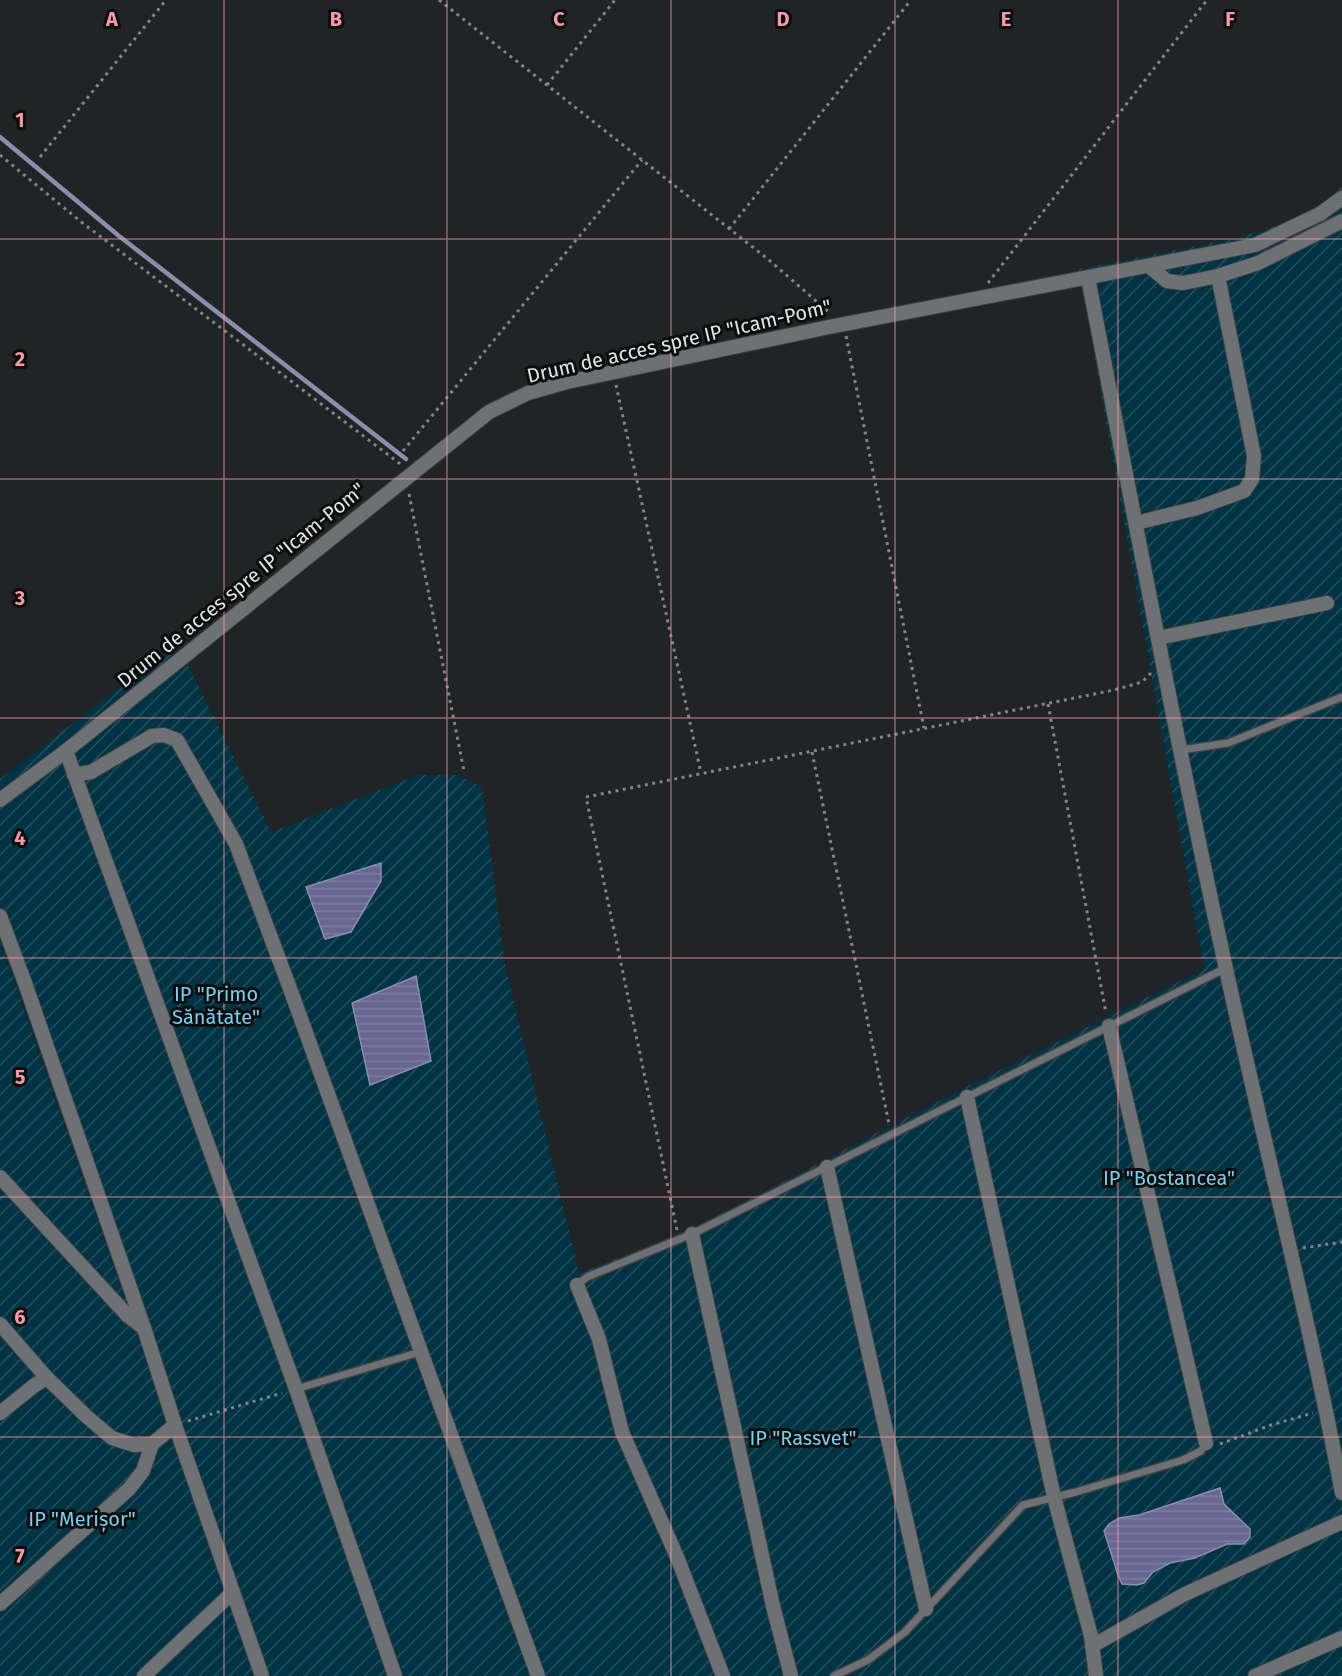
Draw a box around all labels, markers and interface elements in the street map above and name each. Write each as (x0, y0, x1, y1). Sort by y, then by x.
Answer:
text: A (105, 7, 119, 31)
text: B (330, 7, 342, 31)
text: C (553, 7, 565, 31)
text: D (776, 7, 790, 31)
text: E (1001, 7, 1011, 31)
text: F (1225, 7, 1235, 31)
text: 1 (15, 108, 25, 132)
street label: Drum de acces spre IP "Icam-Pom" (524, 294, 834, 388)
text: 2 (15, 347, 25, 371)
street label: Drum de acces spre IP "Icam-Pom" (112, 478, 370, 692)
text: 3 (14, 586, 25, 610)
text: 4 (14, 826, 26, 850)
park label: IP "Primo Sănătate" (172, 982, 260, 1029)
text: 5 (15, 1065, 26, 1089)
park label: IP "Bostancea" (1103, 1166, 1235, 1190)
text: 6 (14, 1305, 26, 1329)
park label: IP "Rassvet" (749, 1426, 857, 1450)
park label: IP "Merișor" (28, 1507, 136, 1532)
text: 7 (15, 1544, 25, 1568)

